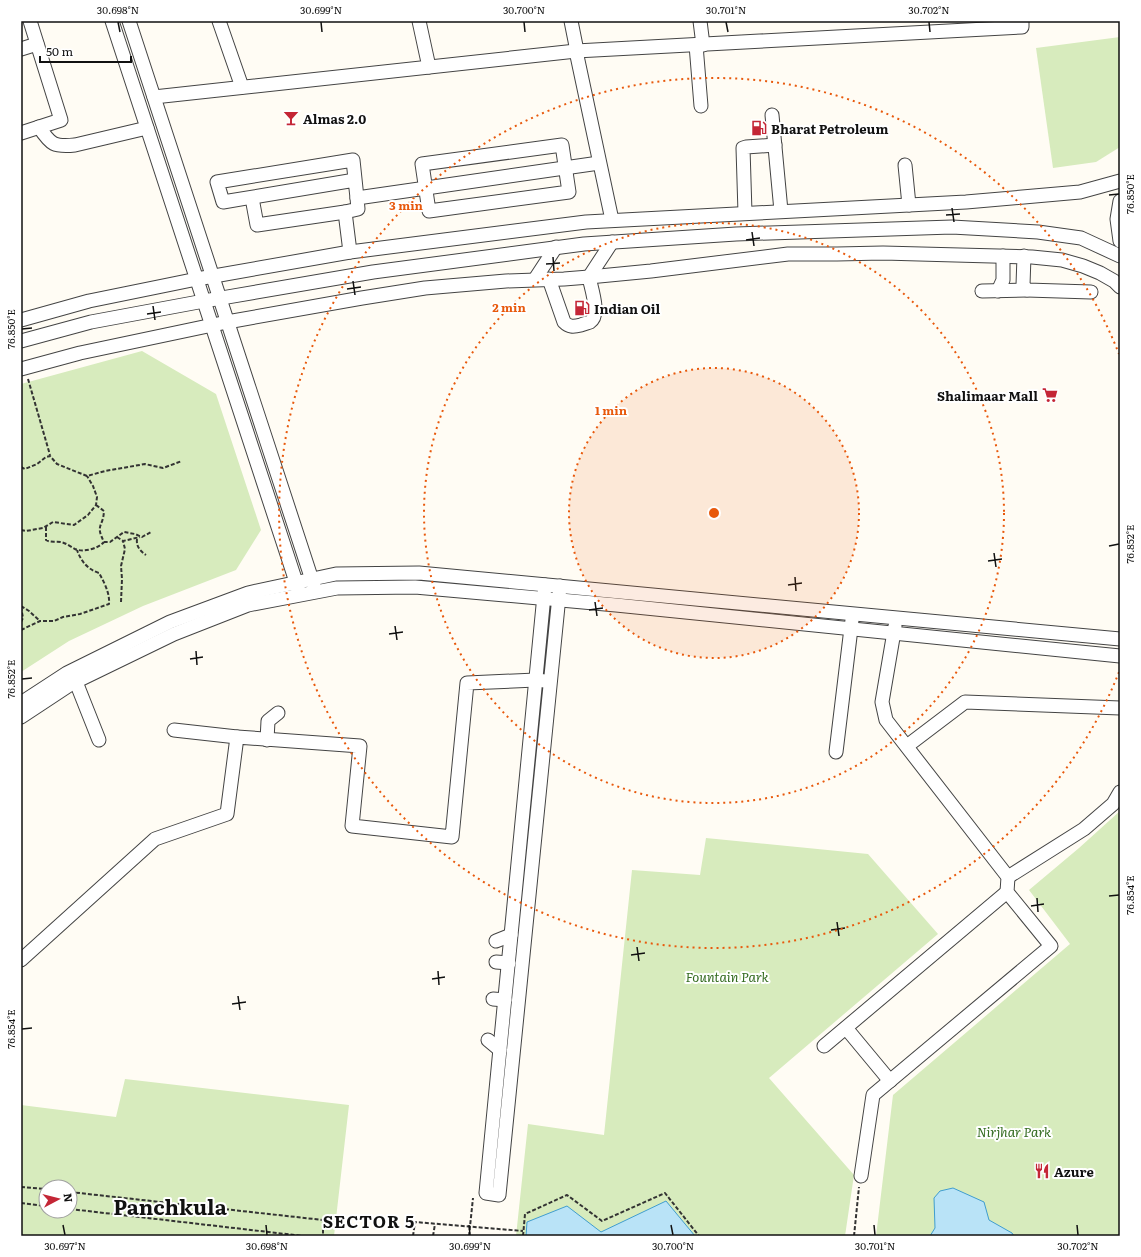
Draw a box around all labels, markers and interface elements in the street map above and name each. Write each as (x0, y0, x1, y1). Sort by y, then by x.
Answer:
text: 30.698°N (97, 2, 139, 17)
text: 30.699°N (300, 2, 342, 17)
text: 30.700°N (503, 2, 545, 17)
text: 30.701°N (706, 2, 746, 17)
text: 30.702°N (908, 2, 950, 17)
scale bar (40, 38, 131, 64)
text: 50 m (46, 42, 73, 60)
bar icon: Almas 2.0 (282, 109, 300, 127)
place label: Almas 2.0 (303, 109, 366, 128)
fuel station icon: Bharat Petroleum (750, 119, 768, 137)
place label: Bharat Petroleum (771, 119, 888, 138)
text: 76.850°E (1122, 174, 1137, 214)
text: 3 min (389, 196, 424, 214)
text: 2 min (492, 298, 526, 316)
fuel station icon: Indian Oil (573, 299, 591, 317)
place label: Indian Oil (594, 299, 661, 318)
text: 76.850°E (3, 309, 18, 349)
place label: Shalimaar Mall (937, 386, 1038, 405)
supermarket icon: Shalimaar Mall (1041, 386, 1059, 404)
text: 1 min (595, 401, 628, 419)
centre of rings (707, 506, 721, 520)
text: 76.852°E (1122, 525, 1137, 564)
text: 76.852°E (3, 660, 18, 699)
text: 76.854°E (1122, 875, 1137, 915)
park label: Fountain Park (685, 967, 769, 986)
text: 76.854°E (3, 1009, 18, 1049)
park label: Nirjhar Park (977, 1122, 1052, 1141)
restaurant icon: Azure (1033, 1162, 1051, 1180)
place label: Azure (1054, 1162, 1094, 1181)
north arrow (38, 1179, 78, 1219)
district label: Panchkula (113, 1190, 228, 1221)
text: N (60, 1192, 77, 1203)
district label: SECTOR 5 (323, 1208, 415, 1233)
text: 30.697°N (44, 1238, 86, 1253)
text: 30.698°N (246, 1238, 288, 1253)
text: 30.699°N (449, 1238, 491, 1253)
text: 30.700°N (652, 1238, 694, 1253)
text: 30.701°N (855, 1238, 895, 1253)
text: 30.702°N (1057, 1238, 1099, 1253)

